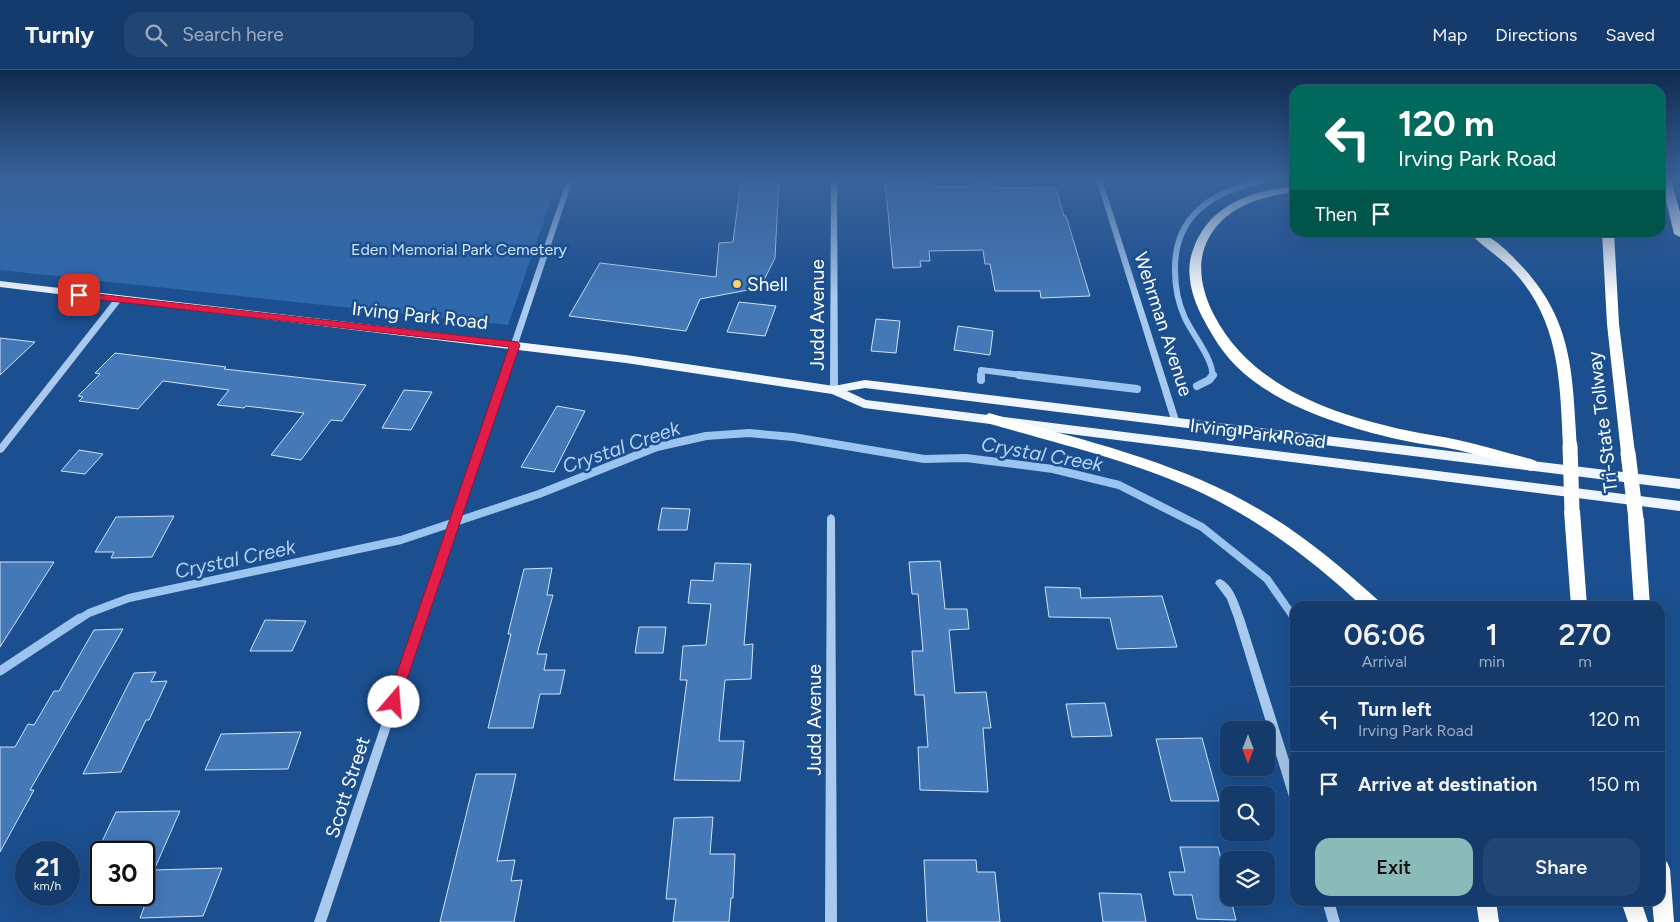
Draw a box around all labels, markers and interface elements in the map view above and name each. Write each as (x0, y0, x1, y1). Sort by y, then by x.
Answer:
search box (124, 12, 474, 57)
text: Turnly (25, 20, 94, 49)
icon: search (142, 21, 170, 49)
text: Search here (182, 23, 284, 46)
text: Map (1432, 24, 1467, 46)
text: Directions (1495, 24, 1577, 46)
text: Saved (1605, 24, 1655, 46)
text: 120 m (1398, 103, 1495, 145)
icon: left (1315, 105, 1380, 170)
text: Irving Park Road (1398, 145, 1557, 172)
icon: arrive (1367, 200, 1395, 228)
text: Then (1315, 203, 1357, 226)
park label: Eden Memorial Park Cemetery (351, 240, 568, 259)
street label: Wehrman Avenue (1129, 249, 1198, 399)
street label: Judd Avenue (806, 259, 829, 371)
place label: Shell (747, 273, 788, 296)
pin (58, 274, 100, 316)
marker: Shell (731, 278, 743, 290)
icon: arrive (65, 281, 93, 309)
street label: Irving Park Road (351, 297, 489, 334)
street label: Tri-State Tollway (1582, 350, 1623, 494)
street label: Irving Park Road (1189, 414, 1327, 453)
water label: Crystal Creek (559, 415, 684, 478)
water label: Crystal Creek (979, 432, 1106, 477)
water label: Crystal Creek (172, 534, 299, 584)
text: 06:06 (1344, 616, 1425, 653)
text: 1 (1486, 616, 1498, 653)
text: 270 (1559, 616, 1611, 653)
text: Arrival (1362, 652, 1407, 671)
text: min (1479, 652, 1505, 671)
text: m (1578, 652, 1592, 671)
street label: Judd Avenue (803, 664, 826, 776)
position arrow (367, 675, 419, 727)
text: Turn left (1358, 698, 1432, 721)
icon: left (1315, 705, 1343, 733)
text: 120 m (1588, 708, 1640, 731)
north arrow (1220, 721, 1275, 776)
map controls (1220, 721, 1275, 906)
text: Irving Park Road (1358, 721, 1473, 740)
street label: Scott Street (320, 734, 375, 841)
icon: arrive (1315, 770, 1343, 798)
text: Arrive at destination (1358, 773, 1537, 796)
text: 150 m (1588, 773, 1640, 796)
button: search (1220, 786, 1275, 841)
button: Exit (1315, 838, 1473, 896)
button: Share (1483, 838, 1640, 896)
speed limit sign: 30 (90, 841, 155, 906)
button: layers (1220, 851, 1275, 906)
text: 21 (35, 852, 60, 882)
text: km/h (34, 879, 61, 893)

